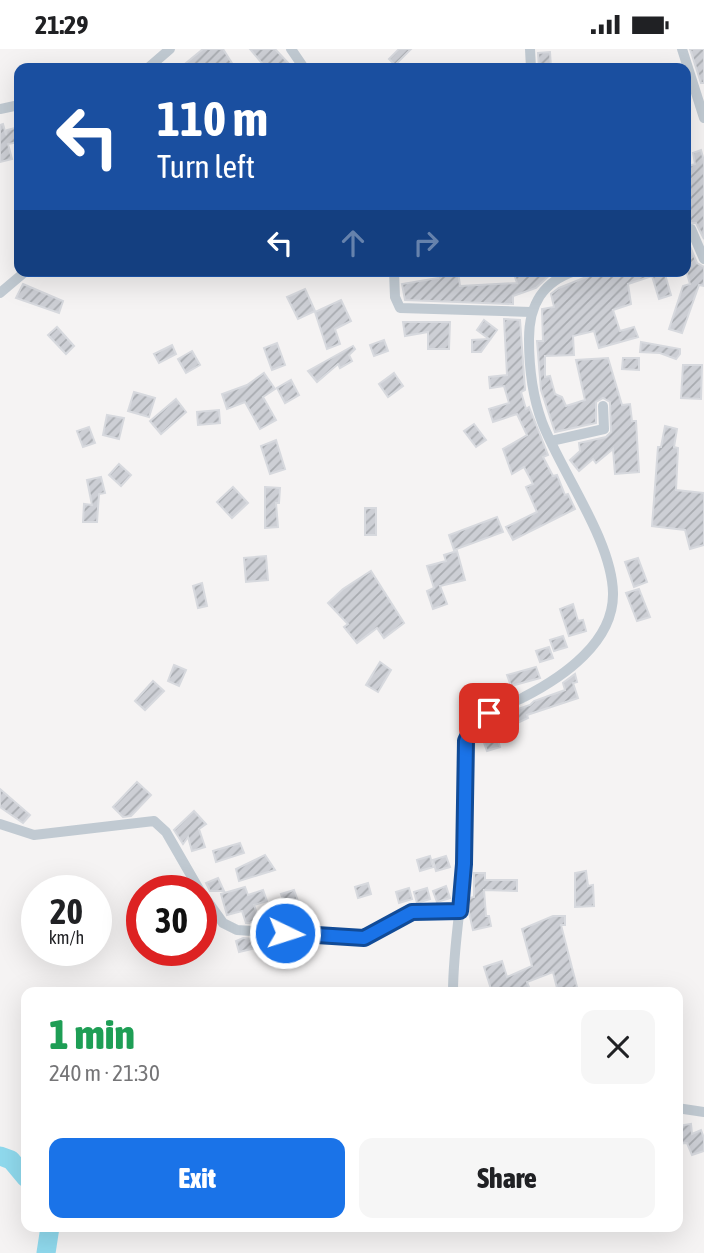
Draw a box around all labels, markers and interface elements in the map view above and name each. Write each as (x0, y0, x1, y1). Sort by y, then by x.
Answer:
text: 21:29 (35, 10, 89, 40)
text: 110 m (157, 90, 268, 146)
icon: left (42, 91, 133, 182)
text: Turn left (157, 148, 255, 185)
icon: left (261, 224, 299, 262)
icon: ahead (334, 224, 372, 262)
icon: right (407, 224, 445, 262)
pin (459, 683, 519, 743)
icon: arrive (470, 694, 508, 732)
speed limit sign: 30 (126, 875, 217, 966)
text: 20 (50, 891, 83, 931)
position arrow (248, 896, 322, 970)
text: km/h (49, 927, 84, 948)
text: 1 min (49, 1010, 135, 1058)
button: close (581, 1010, 655, 1084)
text: 240 m · 21:30 (49, 1060, 160, 1086)
button: Exit (49, 1138, 345, 1218)
button: Share (359, 1138, 655, 1218)

